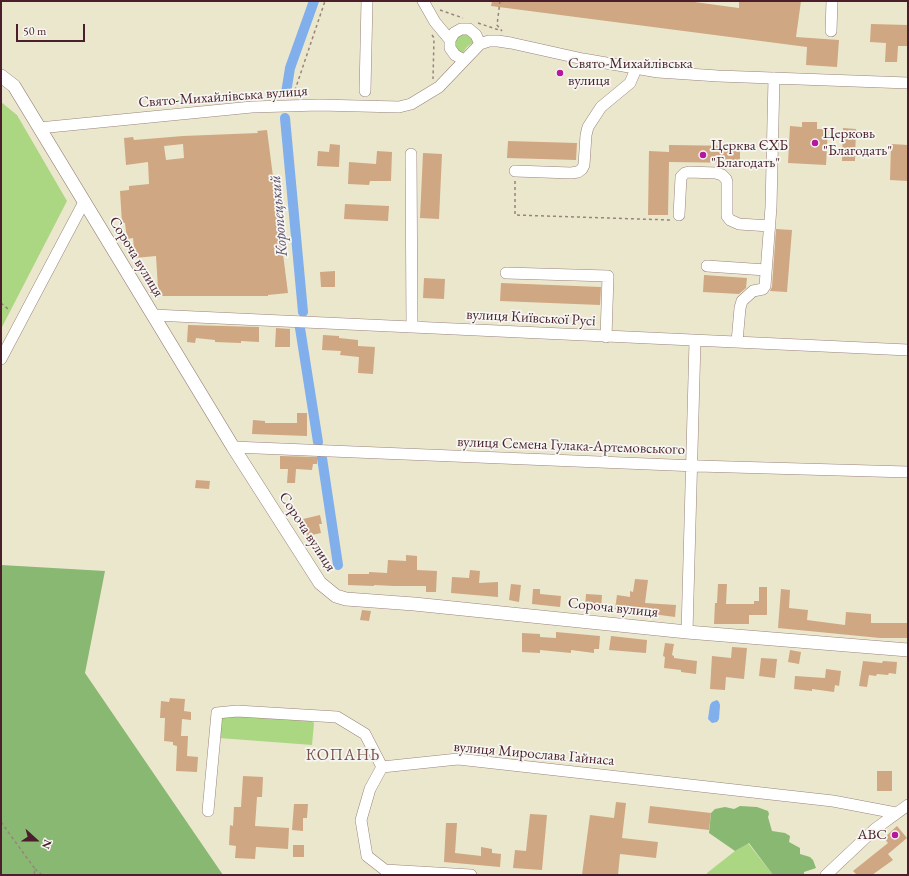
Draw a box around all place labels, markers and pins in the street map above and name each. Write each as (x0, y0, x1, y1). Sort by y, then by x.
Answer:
place label: Свято-Михайлівська вулиця (568, 55, 693, 90)
marker: Свято-Михайлівська вулиця (555, 68, 565, 78)
place label: Церковь "Благодать" (823, 125, 892, 160)
place label: Церква ЄХБ "Благодать" (711, 137, 788, 172)
marker: Церковь "Благодать" (810, 138, 820, 148)
marker: Церква ЄХБ "Благодать" (698, 150, 708, 160)
place label: ABC (857, 826, 887, 844)
marker: ABC (890, 830, 900, 840)

